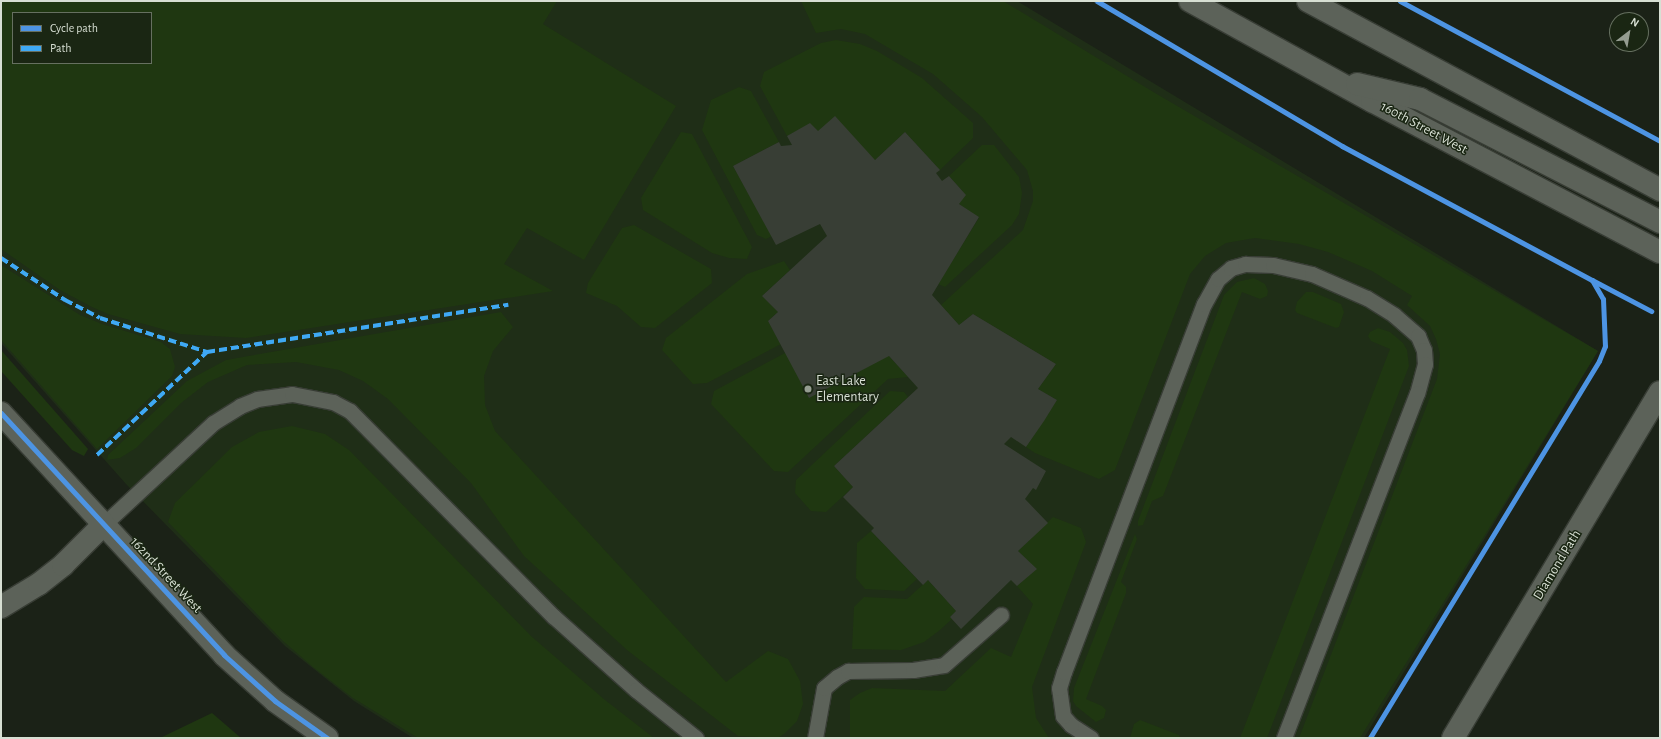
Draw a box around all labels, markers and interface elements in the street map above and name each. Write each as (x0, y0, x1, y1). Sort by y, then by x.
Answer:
legend (12, 12, 152, 64)
north arrow (1609, 12, 1649, 52)
text: N (1629, 15, 1641, 29)
text: Cycle path (50, 22, 98, 34)
text: Path (50, 42, 72, 54)
street label: 160th Street West (1378, 98, 1470, 158)
place label: East Lake Elementary (816, 373, 879, 406)
marker: East Lake Elementary (803, 384, 813, 394)
street label: Diamond Path (1530, 527, 1584, 603)
street label: 162nd Street West (127, 534, 205, 616)

